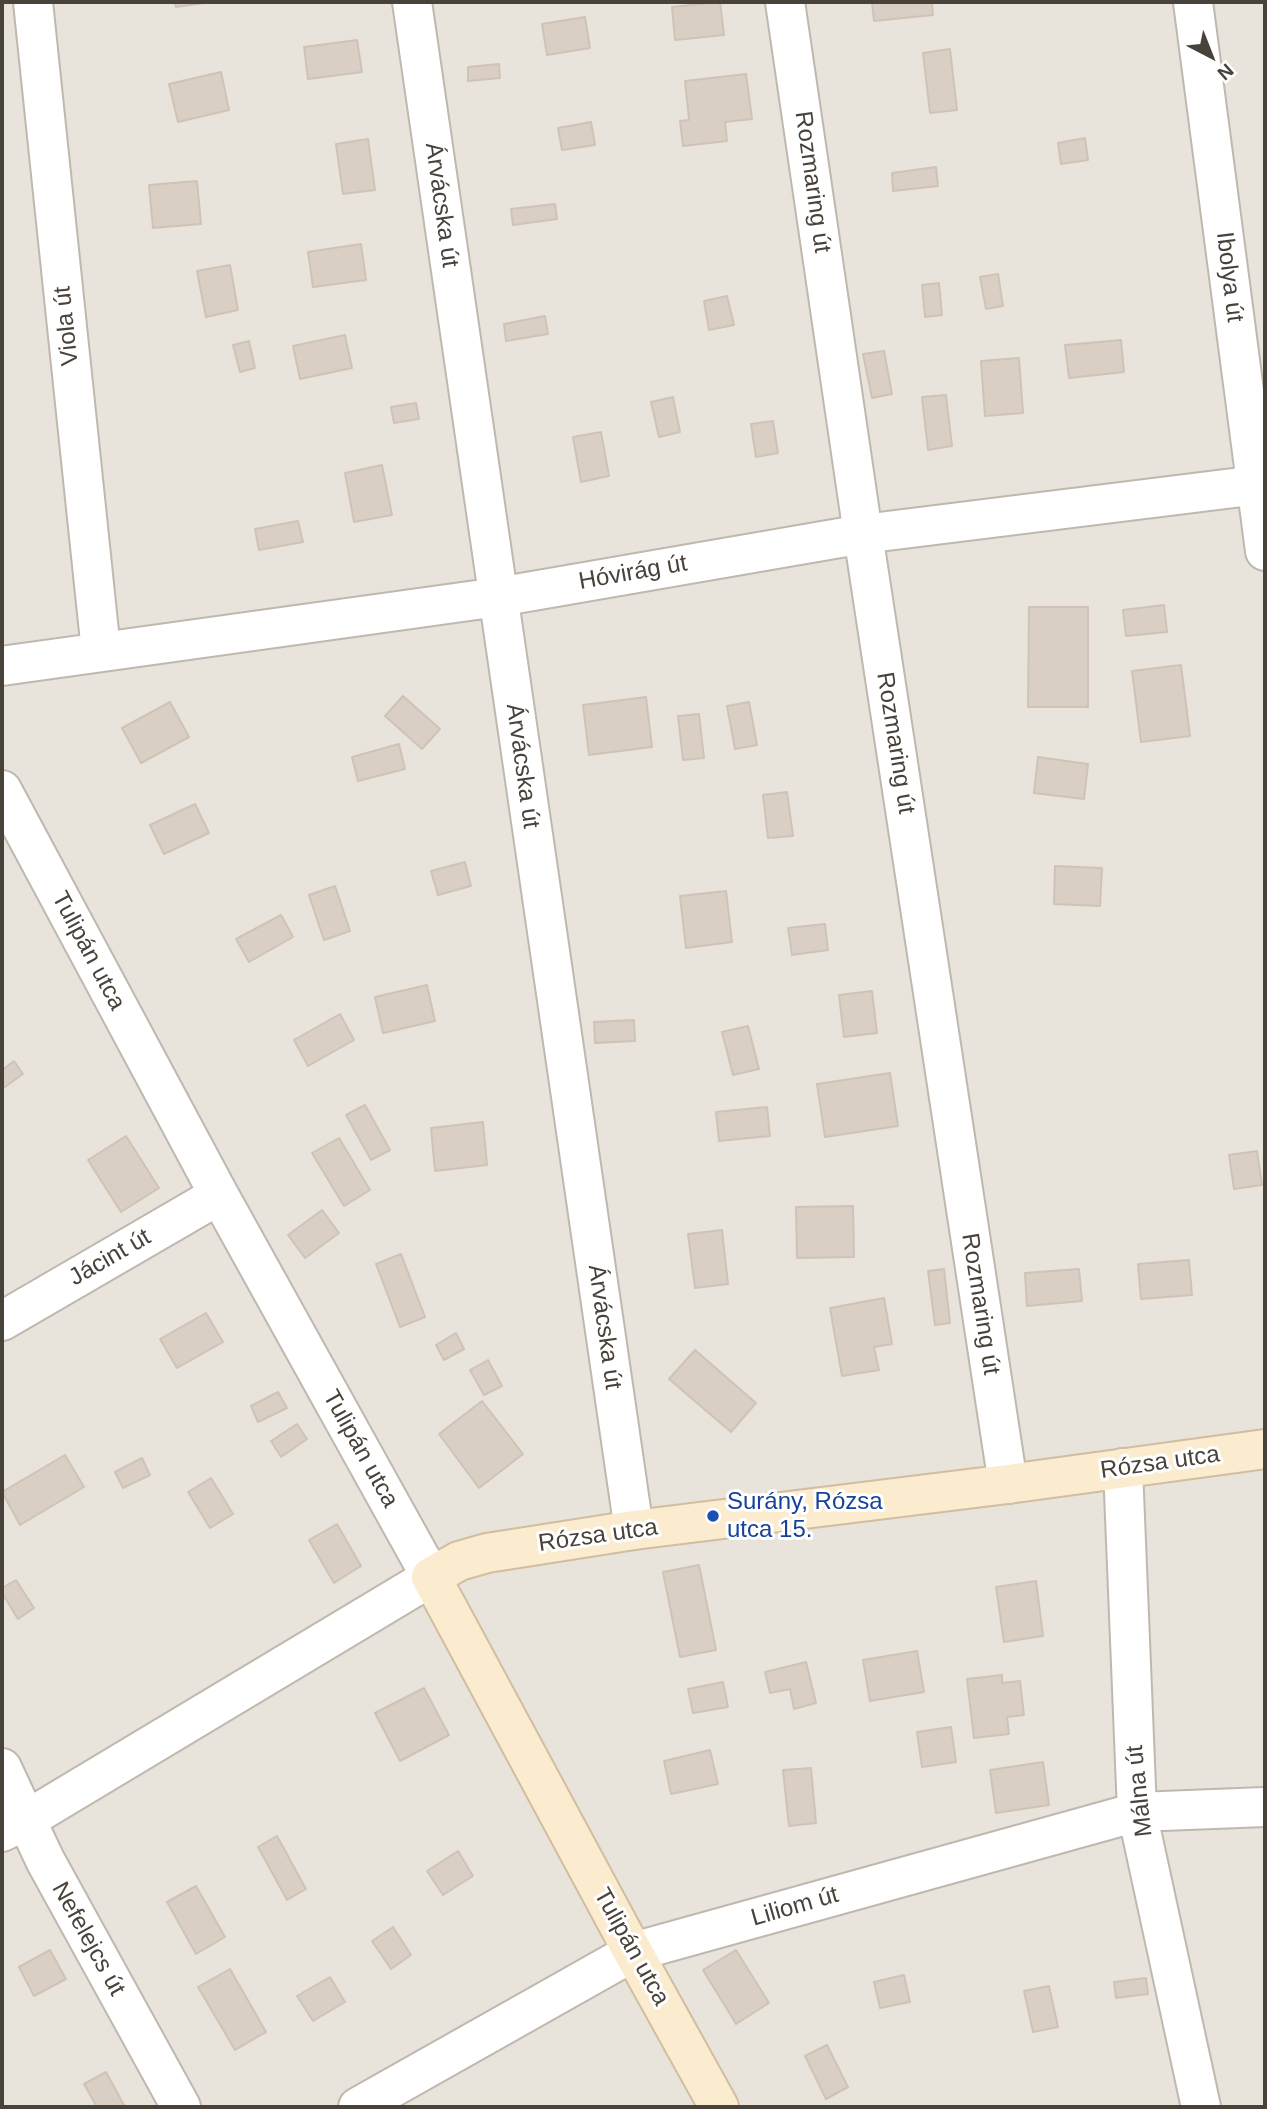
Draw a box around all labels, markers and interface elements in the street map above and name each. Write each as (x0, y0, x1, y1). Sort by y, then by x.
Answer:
north arrow (1176, 21, 1246, 91)
text: N (1213, 60, 1238, 84)
street label: Rozmaring út (788, 109, 836, 255)
street label: Árvácska út (418, 141, 464, 269)
street label: Ibolya út (1209, 230, 1249, 324)
street label: Viola út (49, 285, 85, 367)
street label: Hóvirág út (577, 549, 689, 597)
street label: Rozmaring út (870, 670, 920, 816)
street label: Árvácska út (499, 702, 545, 830)
street label: Tulipán utca (45, 887, 131, 1015)
street label: Jácint út (64, 1223, 156, 1293)
street label: Rozmaring út (955, 1231, 1005, 1377)
street label: Árvácska út (581, 1263, 627, 1391)
street label: Tulipán utca (316, 1385, 404, 1513)
street label: Rózsa utca (1099, 1440, 1221, 1486)
place label: Surány, Rózsa utca 15. (727, 1488, 883, 1544)
marker: Surány, Rózsa utca 15. (705, 1508, 721, 1524)
street label: Rózsa utca (537, 1513, 659, 1559)
street label: Málna út (1121, 1744, 1159, 1838)
street label: Nefelejcs út (45, 1877, 131, 2001)
street label: Liliom út (748, 1881, 842, 1933)
street label: Tulipán utca (587, 1883, 675, 2011)

